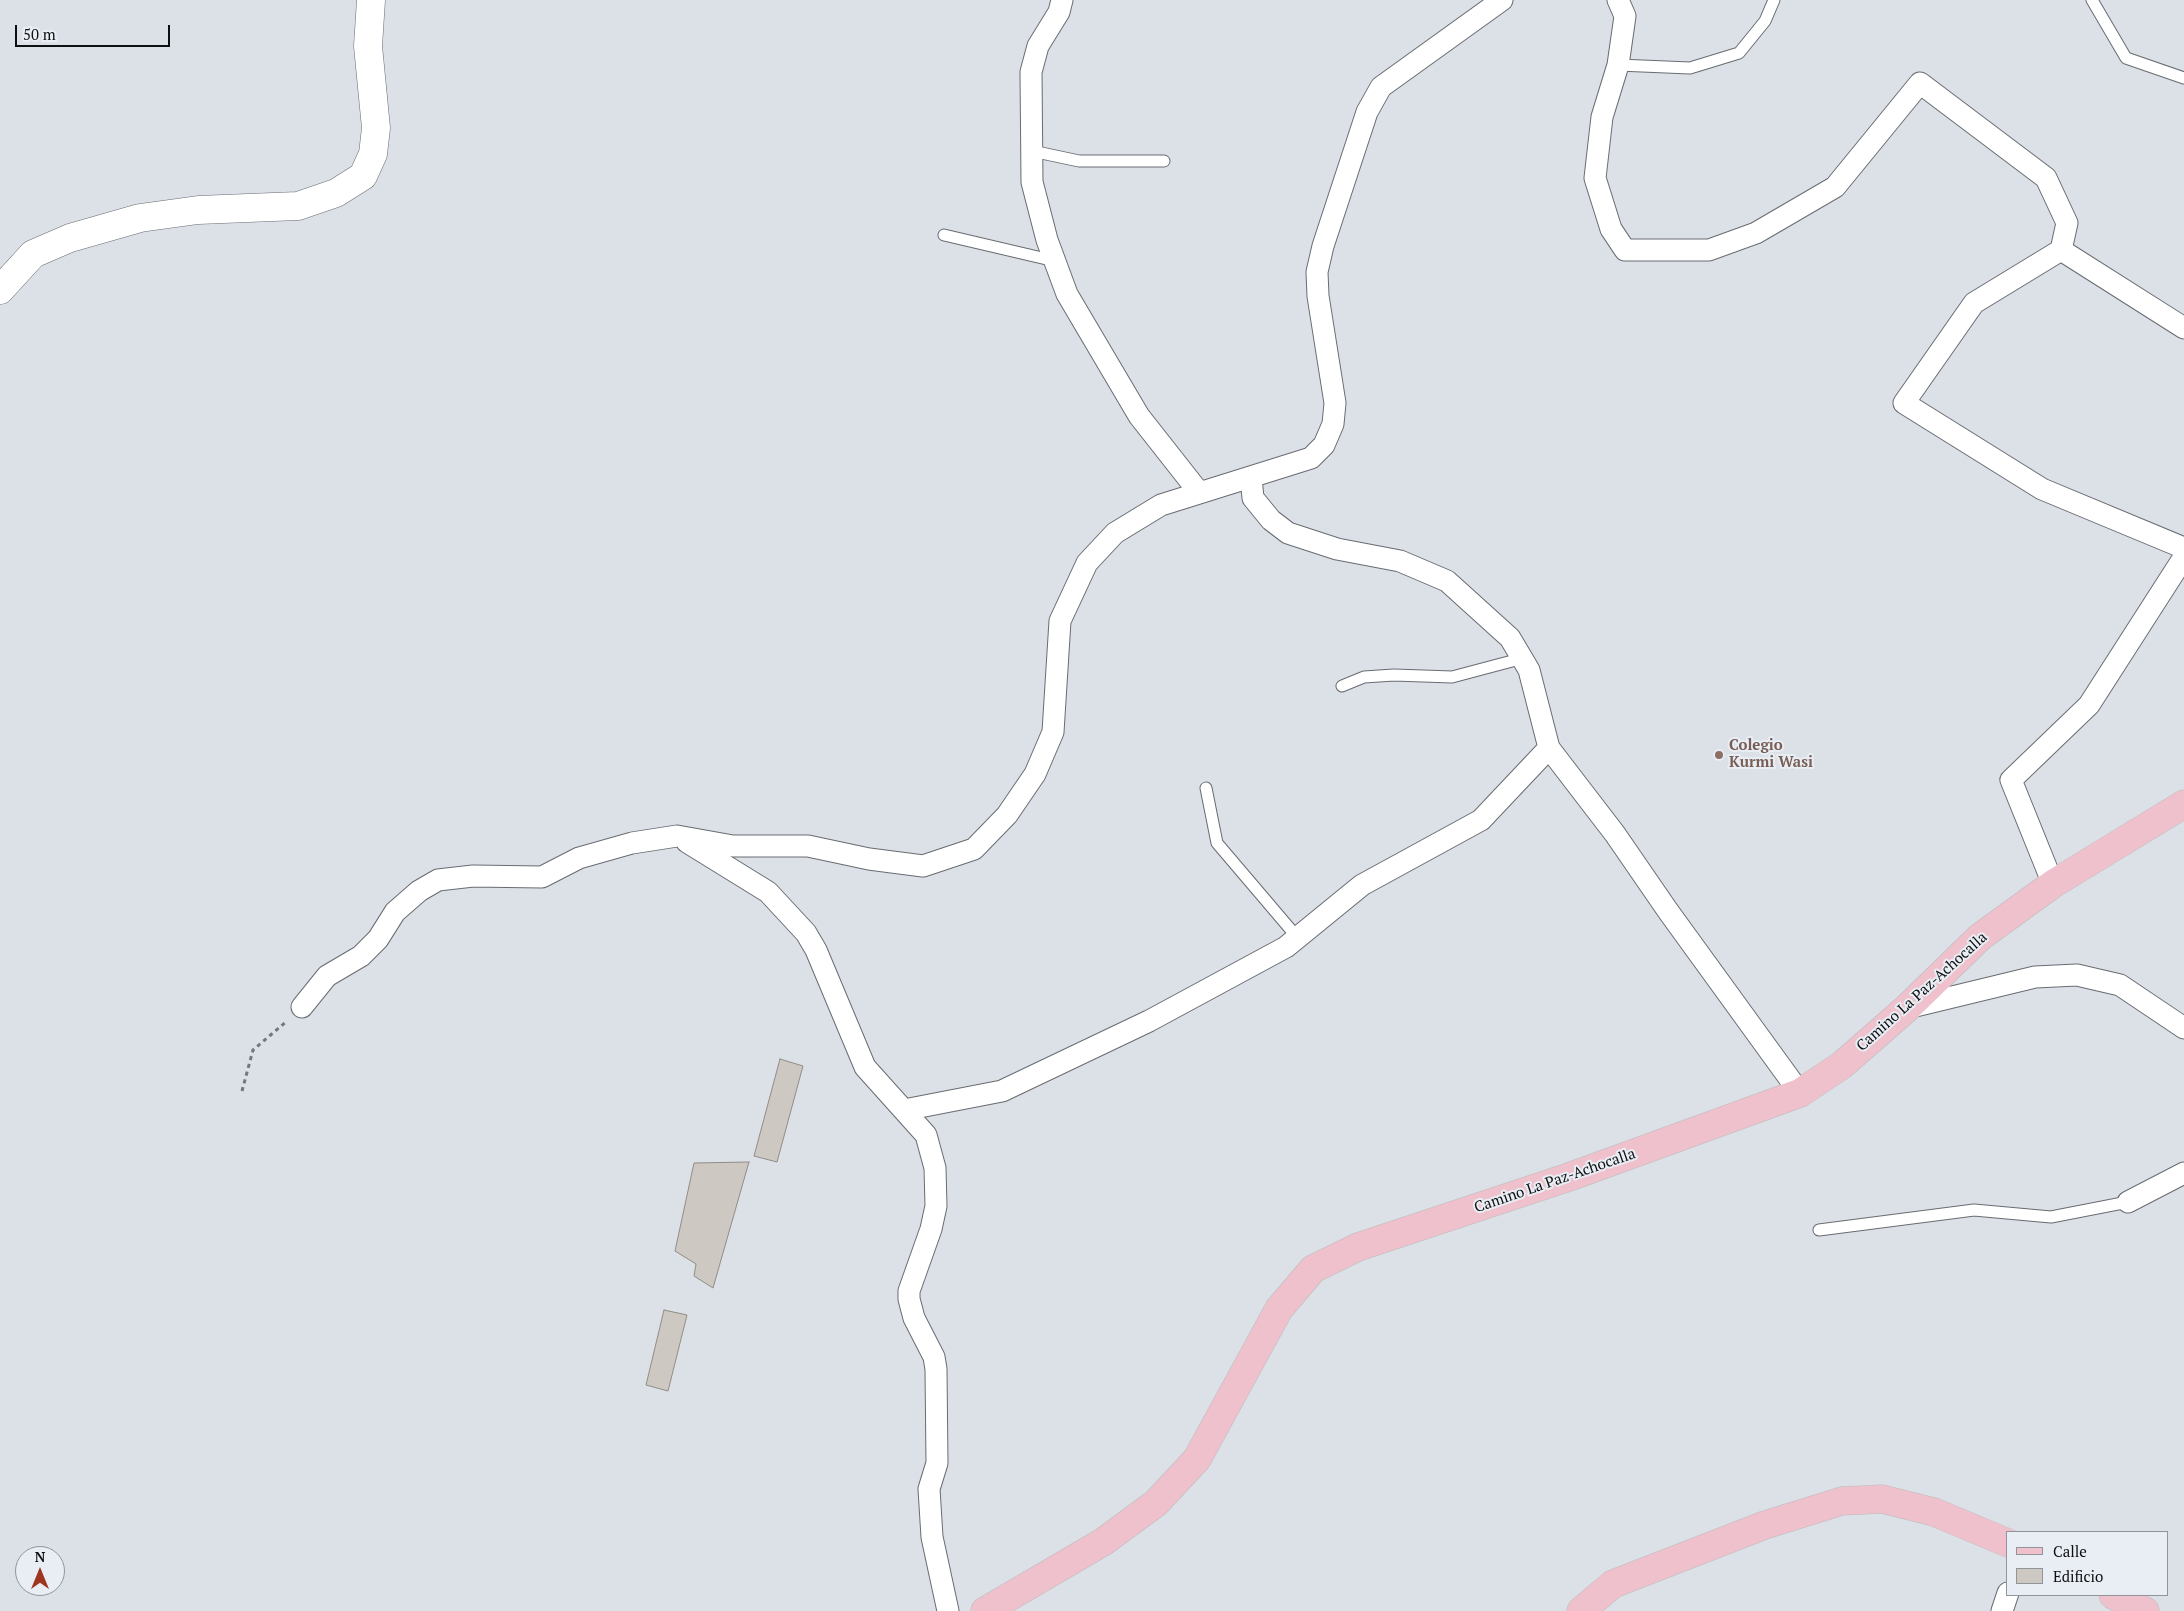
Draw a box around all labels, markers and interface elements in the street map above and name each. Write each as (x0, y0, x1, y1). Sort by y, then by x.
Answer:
scale bar (18, 15, 172, 47)
text: 50 m (23, 24, 56, 44)
place label: Colegio Kurmi Wasi (1729, 737, 1813, 772)
marker: Colegio Kurmi Wasi (1713, 749, 1725, 761)
street label: Camino La Paz-Achocalla (1853, 929, 1991, 1055)
street label: Camino La Paz-Achocalla (1472, 1145, 1638, 1217)
legend (2006, 1531, 2169, 1596)
text: Calle (2053, 1541, 2087, 1561)
north arrow (15, 1546, 65, 1596)
text: N (35, 1547, 45, 1566)
text: Edificio (2053, 1566, 2103, 1586)

